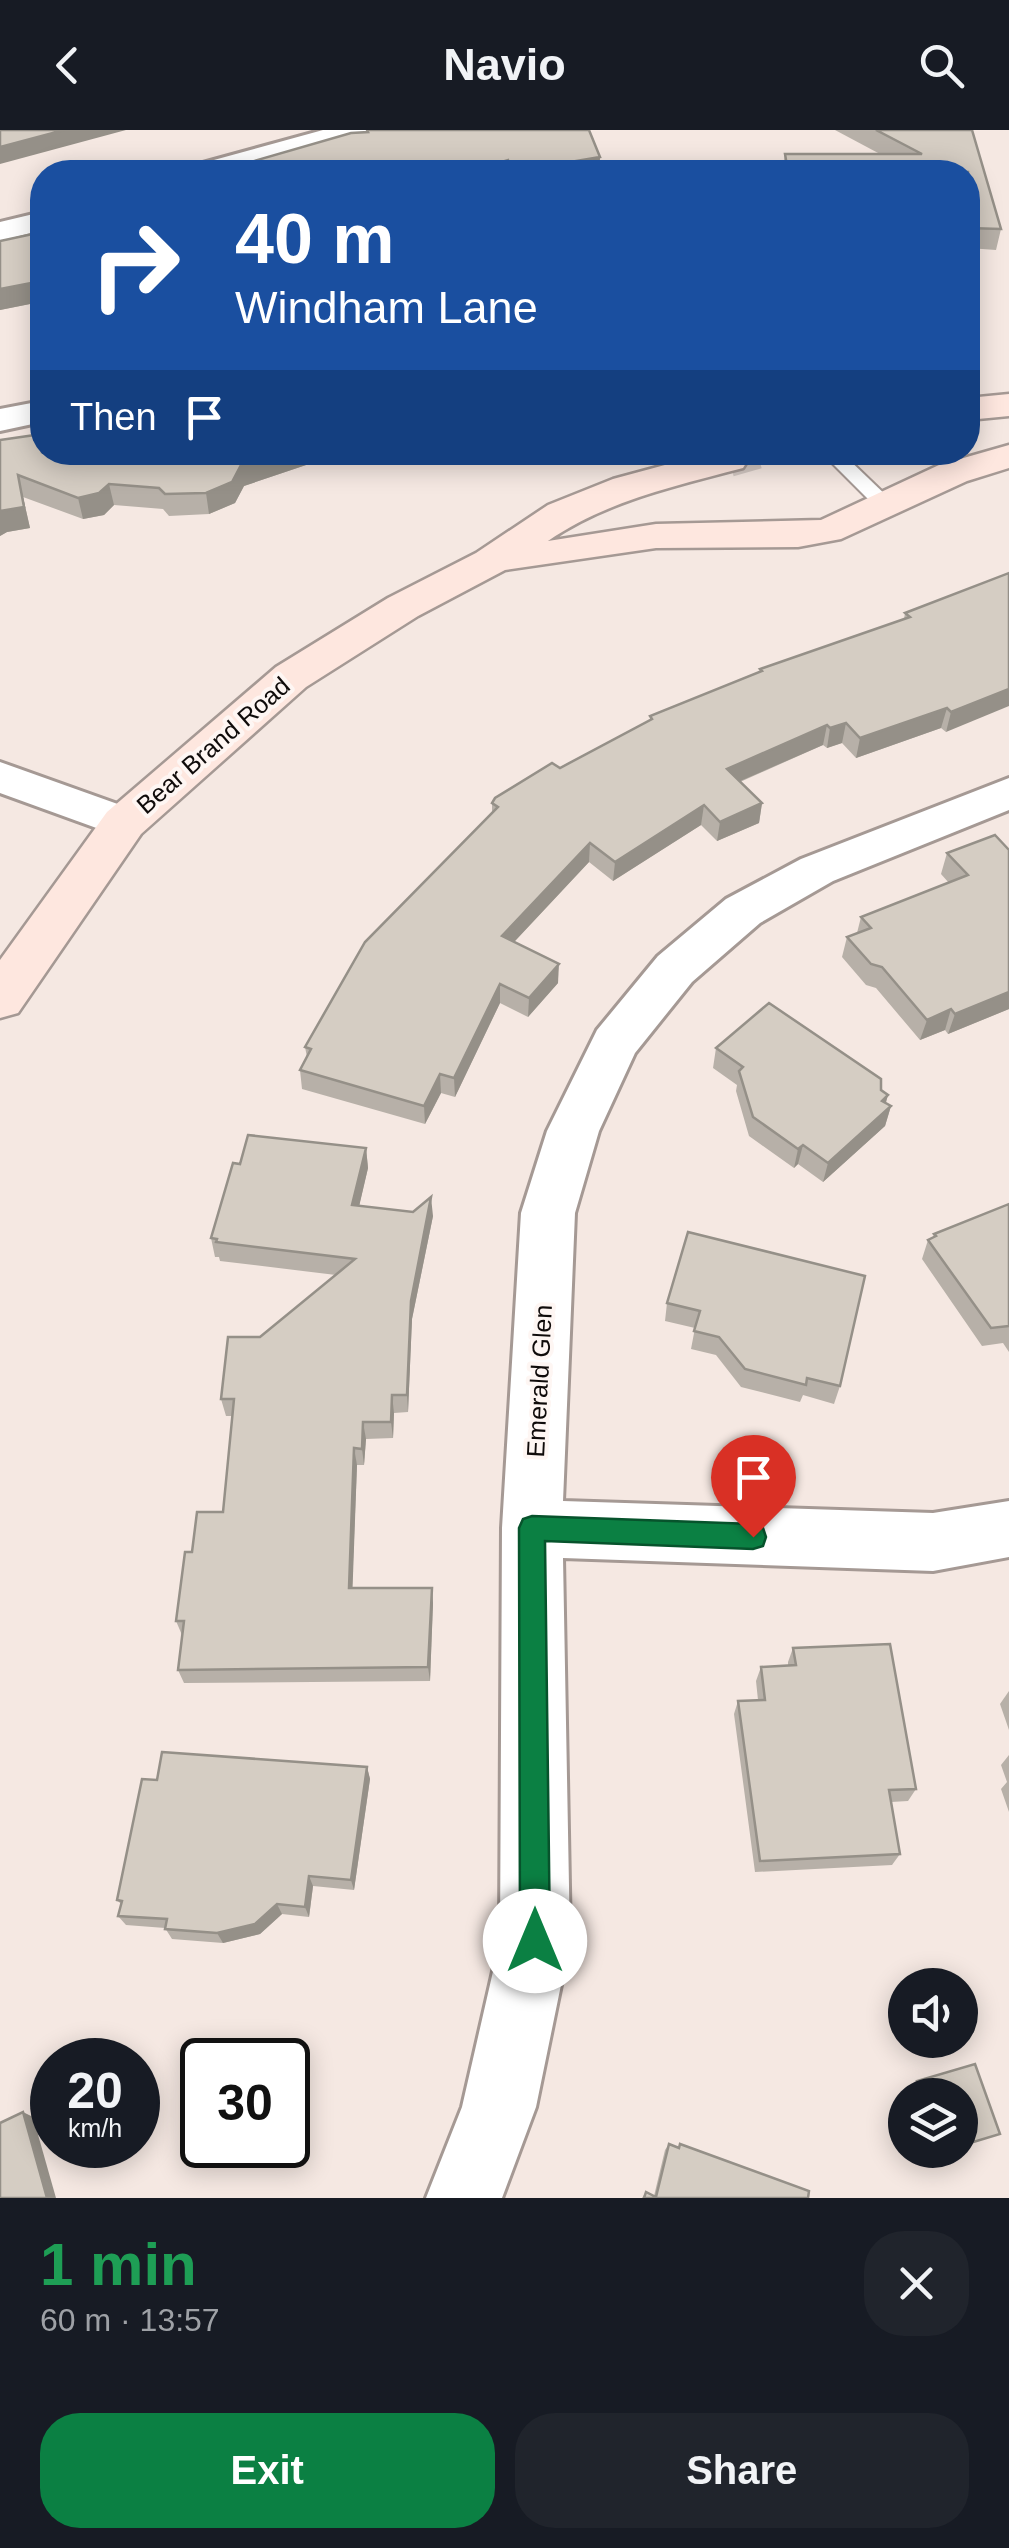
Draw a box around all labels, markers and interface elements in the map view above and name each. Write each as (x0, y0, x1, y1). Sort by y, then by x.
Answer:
icon: back (40, 38, 95, 93)
icon: search (914, 38, 969, 93)
text: Navio (443, 39, 566, 90)
icon: right (70, 200, 200, 330)
text: 40 m (235, 200, 395, 278)
text: Windham Lane (235, 282, 538, 333)
icon: arrive (177, 390, 232, 445)
text: Then (70, 396, 157, 438)
street label: Bear Brand Road (131, 671, 295, 819)
street label: Emerald Glen (521, 1304, 557, 1458)
pin (711, 1435, 796, 1538)
icon: arrive (726, 1450, 781, 1505)
position arrow (483, 1889, 587, 1993)
map controls (888, 1968, 978, 2168)
button: sound (888, 1968, 978, 2058)
speed limit sign: 30 (180, 2038, 310, 2168)
text: 20 (67, 2063, 123, 2119)
button: layers (888, 2078, 978, 2168)
text: km/h (68, 2114, 122, 2142)
text: 1 min (40, 2231, 197, 2298)
button: close (864, 2231, 969, 2336)
text: 60 m · 13:57 (40, 2302, 220, 2338)
button: Exit (40, 2413, 495, 2528)
button: Share (515, 2413, 969, 2528)

